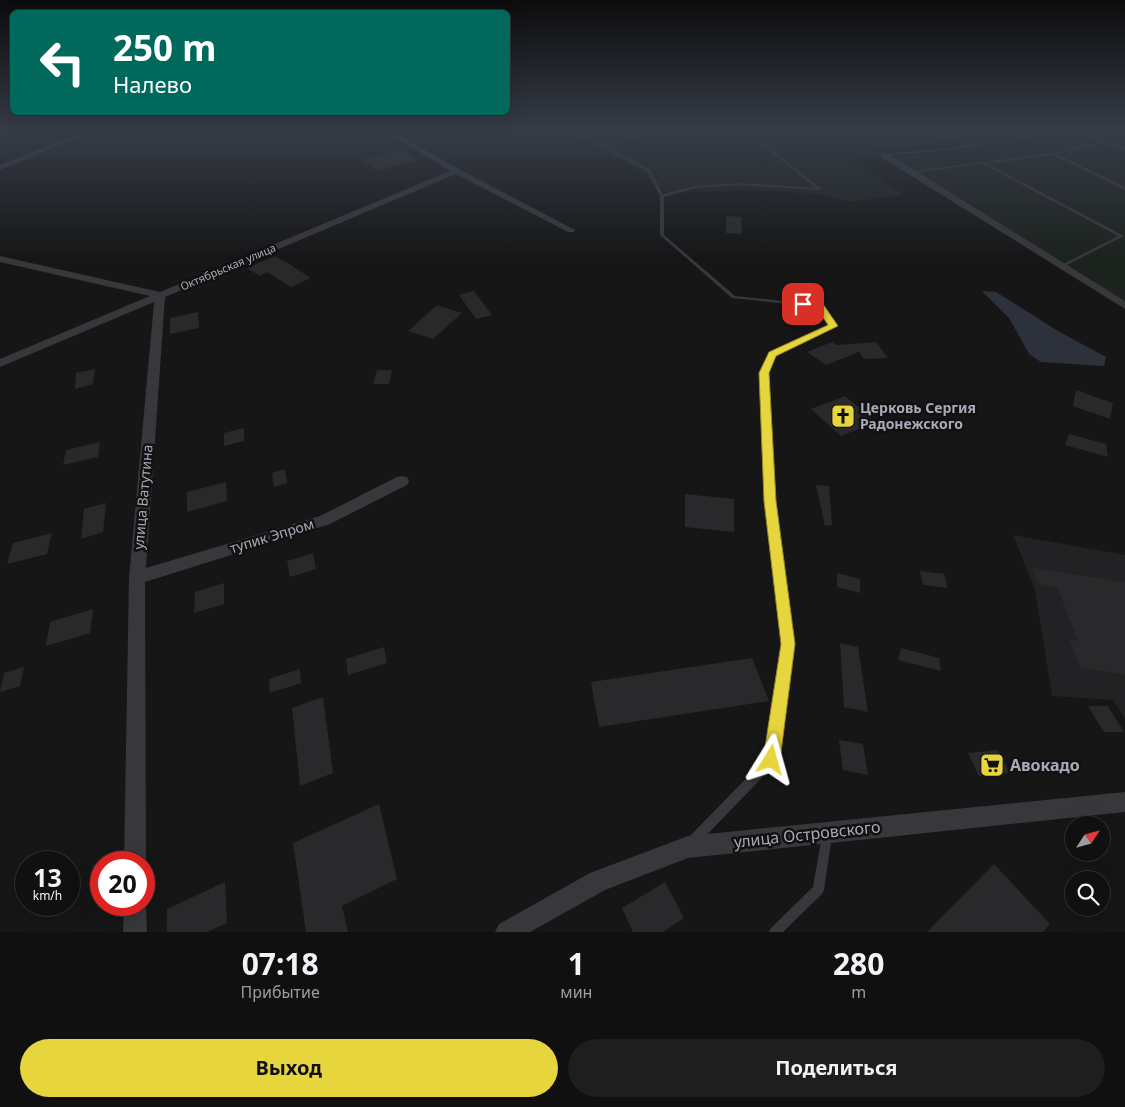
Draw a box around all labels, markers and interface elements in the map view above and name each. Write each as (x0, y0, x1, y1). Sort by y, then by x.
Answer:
text: 250 m (113, 24, 216, 71)
icon: left (30, 30, 95, 95)
text: Налево (113, 69, 192, 99)
street label: Октябрьская улица (178, 240, 278, 293)
pin (782, 283, 824, 325)
icon: arrive (789, 290, 817, 318)
place label: Церковь Сергия Радонежского (860, 398, 976, 433)
church icon: Церковь Сергия Радонежского (830, 403, 856, 429)
street label: улица Ватутина (128, 444, 157, 550)
street label: тупик Эпром (227, 514, 316, 557)
position arrow (744, 733, 796, 785)
supermarket icon: Авокадо (979, 752, 1005, 778)
place label: Авокадо (1010, 754, 1080, 776)
street label: улица Островского (733, 815, 881, 853)
north arrow (1065, 816, 1110, 861)
map controls (1065, 816, 1110, 916)
speed limit sign: 20 (90, 851, 155, 916)
text: 13 (33, 860, 62, 894)
button: search (1065, 871, 1110, 916)
text: km/h (33, 887, 62, 904)
text: 07:18 (242, 943, 319, 984)
text: 1 (568, 943, 585, 984)
text: 280 (833, 943, 884, 984)
text: Прибытие (241, 981, 320, 1003)
text: мин (560, 981, 592, 1003)
text: m (851, 981, 866, 1003)
button: Выход (20, 1039, 558, 1097)
button: Поделиться (568, 1039, 1105, 1097)

